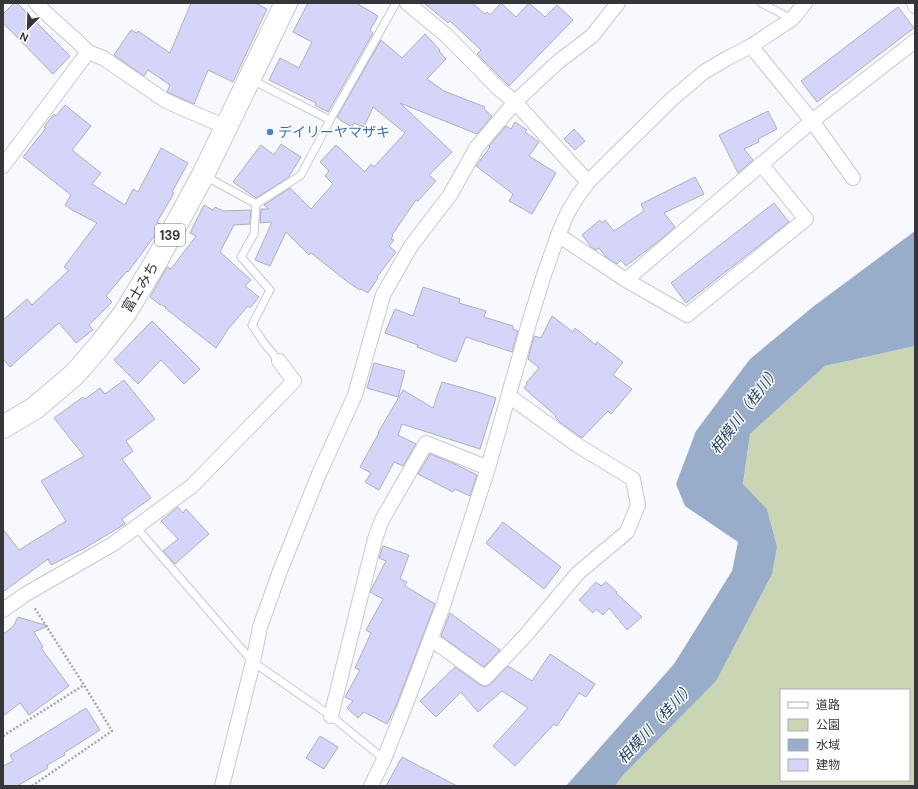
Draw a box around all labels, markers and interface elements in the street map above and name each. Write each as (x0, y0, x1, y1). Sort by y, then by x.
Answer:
north arrow (8, 8, 48, 48)
text: N (18, 29, 31, 45)
place label: デイリーヤマザキ (278, 123, 390, 141)
marker: デイリーヤマザキ (265, 127, 275, 137)
road number: 139 (155, 224, 185, 246)
street label: 富士みち (118, 258, 162, 316)
water label: 相模川（桂川） (705, 362, 785, 458)
water label: 相模川（桂川） (613, 678, 699, 768)
legend (780, 689, 910, 781)
text: 道路 (816, 697, 840, 713)
text: 公園 (816, 717, 840, 733)
text: 水域 (816, 737, 840, 753)
text: 建物 (816, 757, 840, 773)

